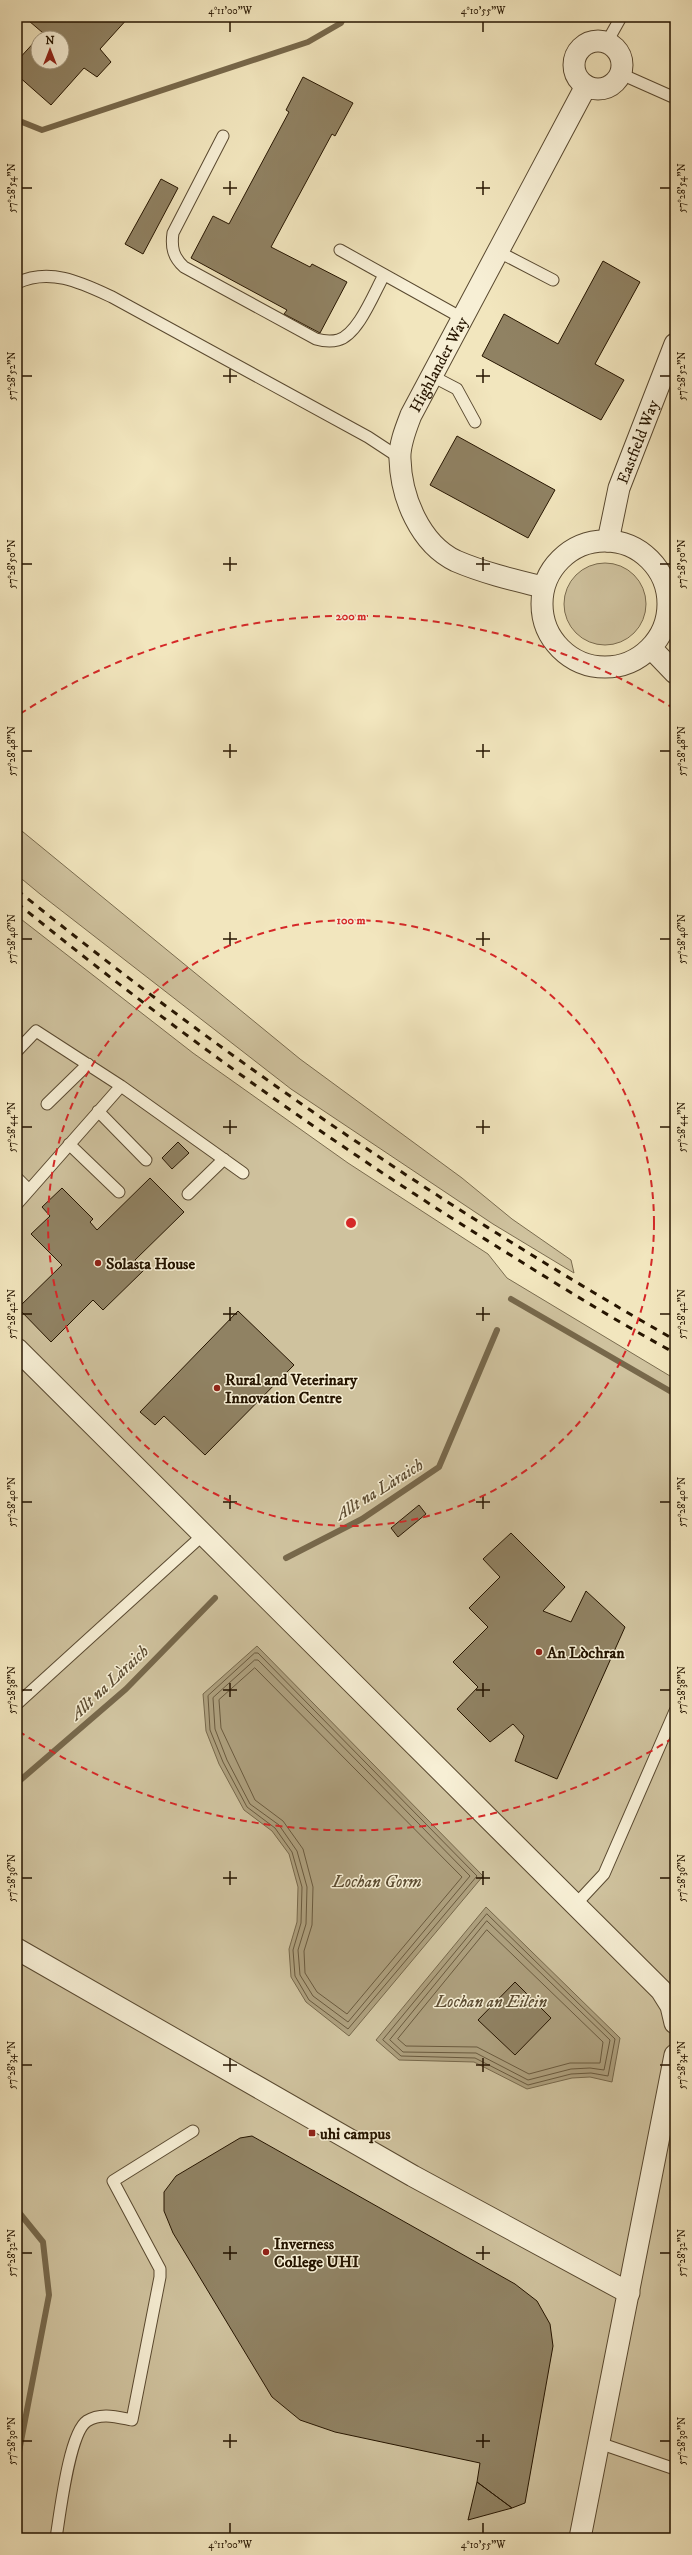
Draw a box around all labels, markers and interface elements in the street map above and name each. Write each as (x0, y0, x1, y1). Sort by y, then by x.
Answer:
text: 4°11'00"W (208, 5, 253, 17)
text: 4°10'55"W (461, 5, 506, 17)
north arrow (30, 30, 70, 70)
text: N (45, 34, 55, 48)
text: 57°28'54"N (6, 163, 18, 213)
text: 57°28'54"N (676, 163, 688, 213)
street label: Highlander Way (405, 313, 473, 416)
text: 57°28'52"N (6, 352, 18, 400)
text: 57°28'52"N (676, 352, 688, 400)
street label: Eastfield Way (613, 397, 664, 487)
text: 57°28'50"N (6, 539, 18, 589)
text: 57°28'50"N (676, 539, 688, 589)
text: 200 m (336, 609, 366, 624)
text: 57°28'48"N (6, 726, 18, 776)
text: 57°28'48"N (676, 726, 688, 776)
text: 100 m (337, 913, 365, 928)
text: 57°28'46"N (6, 914, 18, 964)
text: 57°28'46"N (676, 914, 688, 964)
text: 57°28'44"N (6, 1102, 18, 1152)
text: 57°28'44"N (676, 1102, 688, 1152)
centre of rings (344, 1216, 358, 1230)
place label: Solasta House (106, 1254, 195, 1274)
marker: Solasta House (93, 1258, 103, 1268)
text: 57°28'42"N (6, 1289, 18, 1339)
text: 57°28'42"N (676, 1289, 688, 1339)
place label: Rural and Veterinary Innovation Centre (225, 1370, 358, 1408)
marker: Rural and Veterinary Innovation Centre (212, 1383, 222, 1393)
water label: Allt na Làraich (330, 1454, 428, 1527)
text: 57°28'40"N (6, 1477, 18, 1527)
text: 57°28'40"N (676, 1477, 688, 1527)
water label: Allt na Làraich (64, 1640, 154, 1726)
place label: An Lòchran (546, 1643, 625, 1663)
marker: An Lòchran (534, 1647, 544, 1657)
text: 57°28'38"N (6, 1666, 18, 1714)
text: 57°28'38"N (676, 1666, 688, 1714)
text: 57°28'36"N (6, 1854, 18, 1902)
text: 57°28'36"N (676, 1854, 688, 1902)
water label: Lochan Gorm (331, 1871, 422, 1893)
water label: Lochan an Eilein (434, 1991, 547, 2013)
text: 57°28'34"N (6, 2041, 18, 2089)
text: 57°28'34"N (676, 2041, 688, 2089)
place label: uhi campus (320, 2124, 391, 2144)
marker: uhi campus (307, 2128, 317, 2138)
text: 57°28'32"N (6, 2229, 18, 2277)
text: 57°28'32"N (676, 2229, 688, 2277)
place label: Inverness College UHI (274, 2234, 359, 2272)
marker: Inverness College UHI (261, 2247, 271, 2257)
text: 57°28'30"N (6, 2417, 18, 2465)
text: 57°28'30"N (676, 2417, 688, 2465)
text: 4°11'00"W (208, 2539, 253, 2551)
text: 4°10'55"W (461, 2539, 506, 2551)

